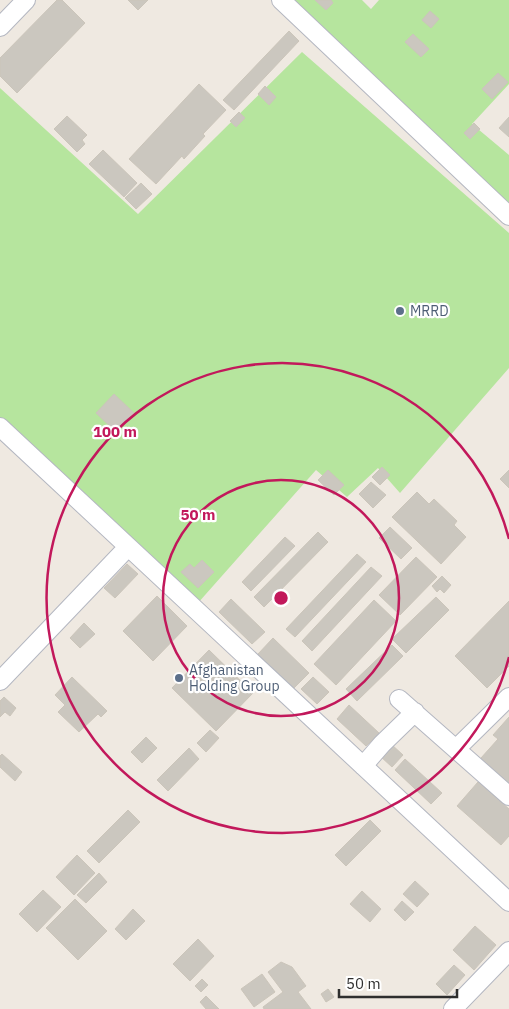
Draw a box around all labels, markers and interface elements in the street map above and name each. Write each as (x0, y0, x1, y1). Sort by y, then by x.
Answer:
place label: MRRD (410, 302, 449, 320)
marker: MRRD (394, 305, 406, 317)
text: 100 m (93, 422, 137, 441)
text: 50 m (181, 505, 215, 524)
centre of rings (272, 589, 290, 607)
place label: Afghanistan Holding Group (189, 661, 280, 695)
marker: Afghanistan Holding Group (173, 672, 185, 684)
scale bar (339, 966, 456, 998)
text: 50 m (346, 974, 381, 993)

